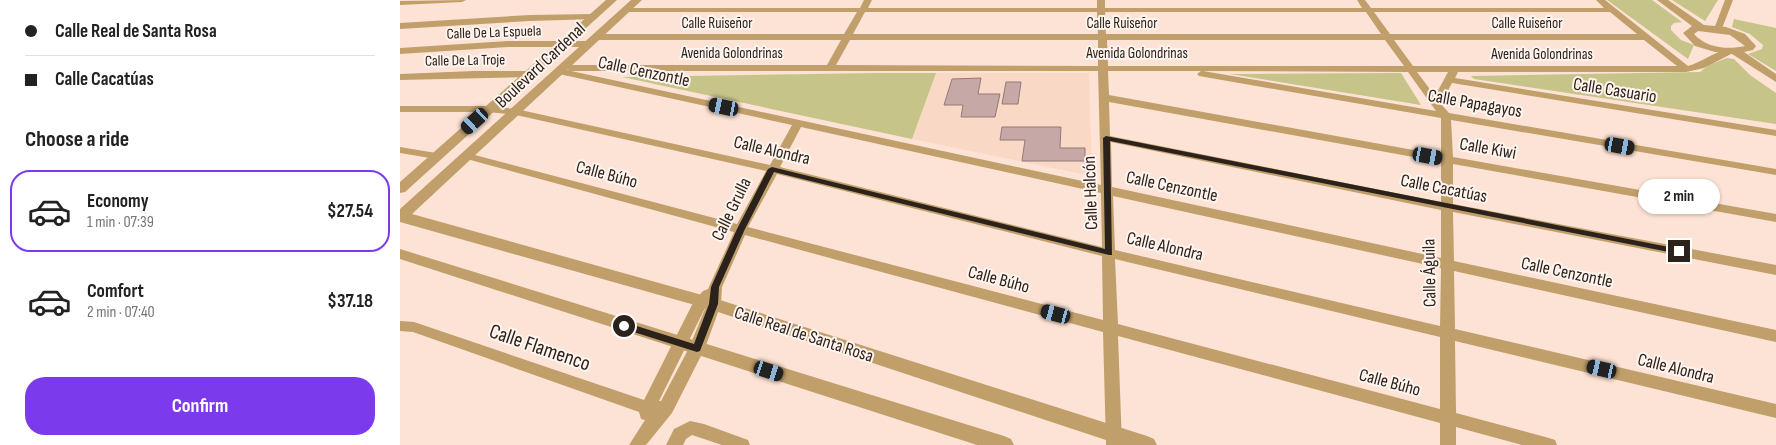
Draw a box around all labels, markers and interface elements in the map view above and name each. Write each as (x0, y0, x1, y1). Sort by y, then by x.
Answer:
street label: Calle Ruiseñor (681, 14, 753, 33)
street label: Calle Ruiseñor (1086, 14, 1158, 33)
street label: Calle Ruiseñor (1491, 14, 1563, 33)
street label: Boulevard Cardenal (491, 18, 590, 112)
text: Calle Real de Santa Rosa (55, 20, 217, 43)
street label: Calle De La Espuela (446, 21, 542, 44)
street label: Avenida Golondrinas (680, 44, 783, 63)
street label: Avenida Golondrinas (1085, 44, 1188, 63)
street label: Avenida Golondrinas (1490, 45, 1593, 64)
street label: Calle De La Troje (425, 50, 505, 71)
street label: Calle Cenzontle (596, 52, 692, 91)
text: Calle Cacatúas (55, 68, 154, 91)
street label: Calle Casuario (1572, 74, 1658, 107)
street label: Calle Papagayos (1426, 85, 1524, 122)
car (707, 97, 740, 117)
car (458, 105, 491, 137)
text: Choose a ride (25, 126, 129, 153)
street label: Calle Alondra (732, 131, 812, 169)
street label: Calle Kiwi (1458, 133, 1518, 164)
car (1603, 136, 1636, 156)
car (1411, 146, 1444, 166)
street label: Calle Búho (574, 156, 640, 193)
street label: Calle Halcón (1079, 156, 1102, 230)
street label: Calle Cenzontle (1124, 167, 1220, 206)
street label: Calle Cacatúas (1399, 170, 1489, 207)
street label: Calle Grulla (707, 174, 756, 244)
callout: 2 min (1638, 178, 1720, 214)
text: 2 min (1664, 187, 1694, 206)
icon: car (27, 189, 72, 234)
text: Economy (87, 190, 149, 213)
text: $27.54 (327, 200, 373, 223)
text: 1 min · 07:39 (87, 213, 154, 232)
street label: Calle Alondra (1125, 227, 1205, 265)
street label: Calle Águila (1418, 239, 1441, 307)
route end (1668, 240, 1690, 262)
street label: Calle Cenzontle (1519, 253, 1615, 292)
street label: Calle Búho (966, 261, 1032, 298)
icon: car (27, 279, 72, 324)
text: Comfort (87, 280, 144, 303)
text: $37.18 (327, 290, 373, 313)
street label: Calle Real de Santa Rosa (732, 302, 876, 367)
text: 2 min · 07:40 (87, 303, 155, 322)
car (1039, 303, 1072, 325)
route start (613, 315, 635, 337)
street label: Calle Flamenco (486, 318, 594, 376)
street label: Calle Alondra (1636, 349, 1716, 388)
car (1585, 358, 1618, 380)
car (752, 359, 785, 383)
street label: Calle Búho (1357, 364, 1423, 401)
button: Confirm (25, 377, 375, 435)

